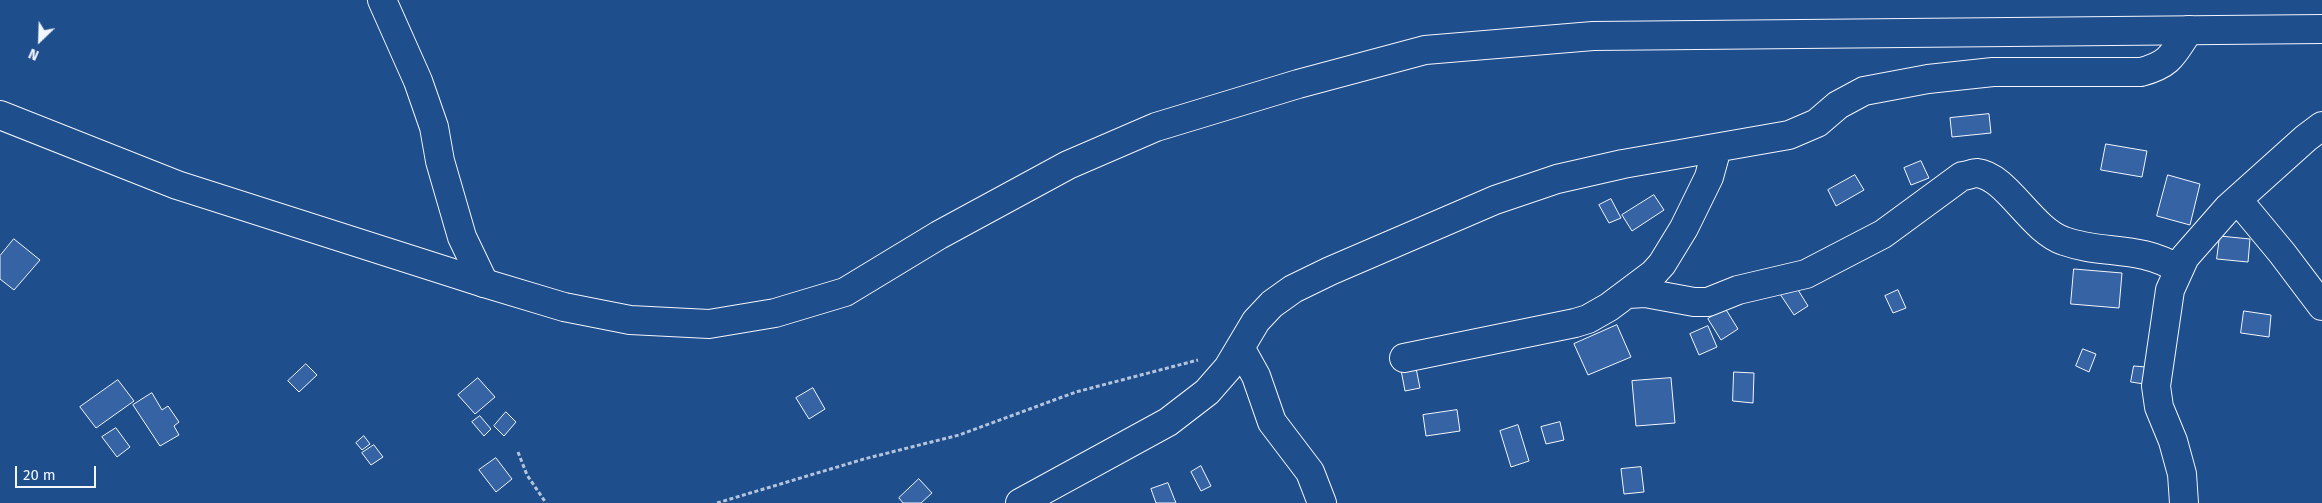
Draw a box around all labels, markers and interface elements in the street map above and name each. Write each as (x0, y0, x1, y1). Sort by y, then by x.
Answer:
north arrow (15, 15, 65, 65)
text: N (26, 45, 41, 64)
scale bar (18, 456, 99, 488)
text: 20 m (23, 466, 56, 484)

